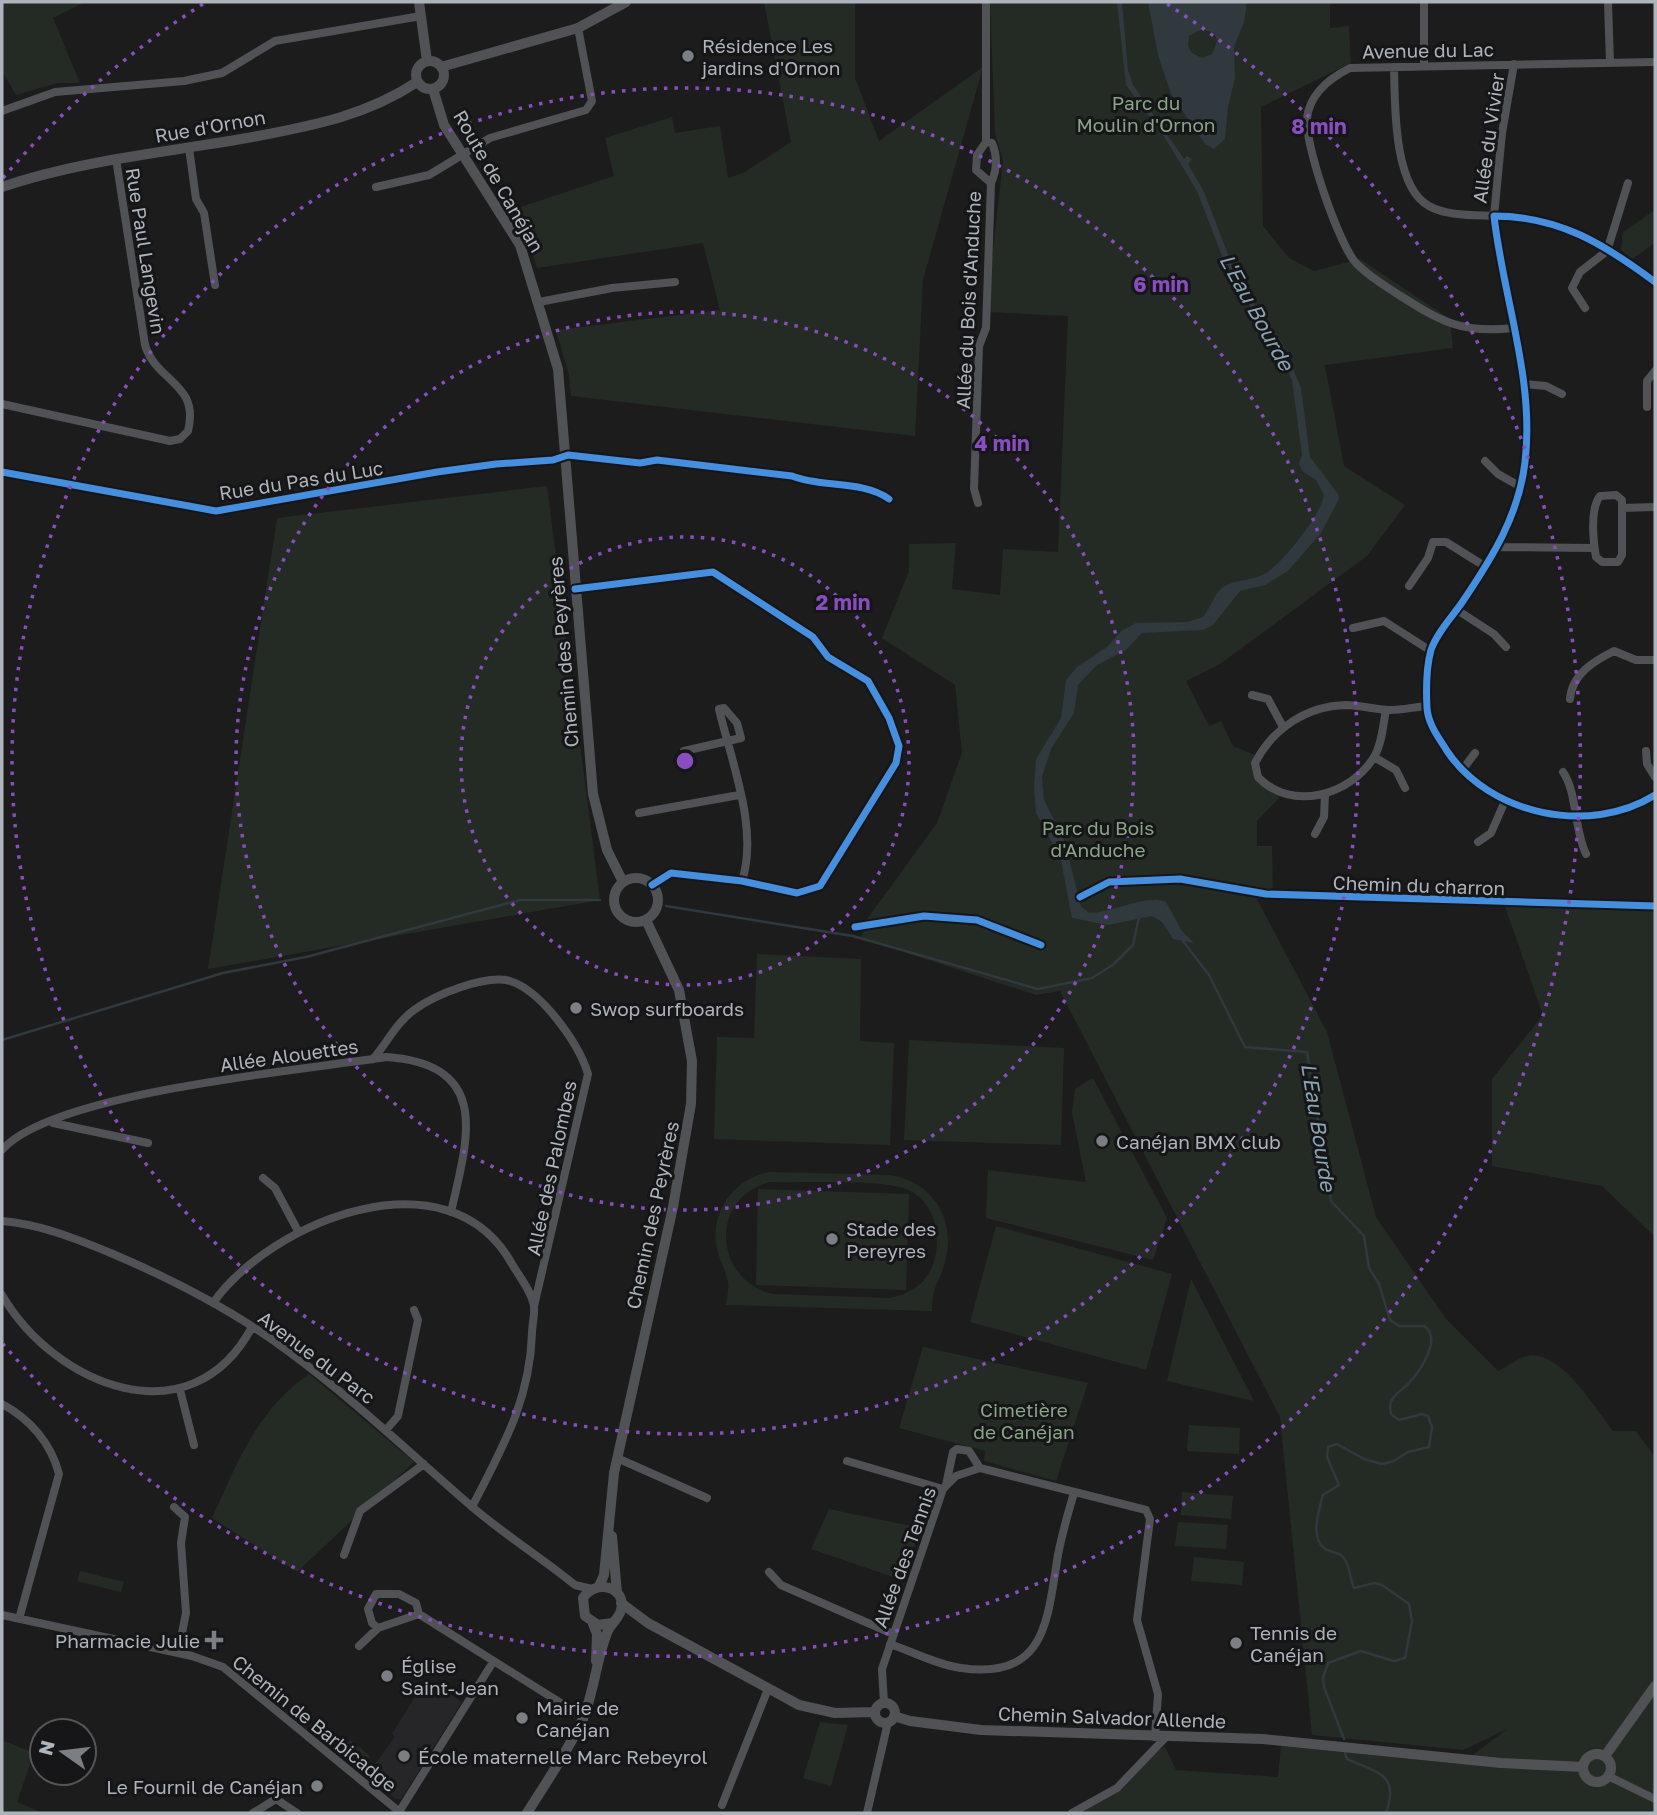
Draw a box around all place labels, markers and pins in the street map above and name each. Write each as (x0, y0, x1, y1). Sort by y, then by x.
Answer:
place label: Résidence Les jardins d'Ornon (701, 34, 840, 79)
marker: Résidence Les jardins d'Ornon (680, 48, 696, 64)
centre of rings (673, 749, 697, 773)
place label: Swop surfboards (590, 997, 744, 1020)
marker: Swop surfboards (568, 1000, 584, 1016)
place label: Canéjan BMX club (1116, 1130, 1281, 1153)
marker: Canéjan BMX club (1094, 1133, 1110, 1149)
place label: Stade des Pereyres (846, 1217, 936, 1262)
marker: Stade des Pereyres (824, 1231, 840, 1247)
place label: Tennis de Canéjan (1250, 1621, 1337, 1666)
place label: Pharmacie Julie (55, 1629, 200, 1652)
marker: Pharmacie Julie (206, 1632, 222, 1648)
marker: Tennis de Canéjan (1228, 1635, 1244, 1651)
place label: Église Saint-Jean (401, 1654, 499, 1699)
marker: Église Saint-Jean (379, 1668, 395, 1684)
place label: Mairie de Canéjan (536, 1696, 619, 1741)
marker: Mairie de Canéjan (514, 1710, 530, 1726)
place label: École maternelle Marc Rebeyrol (418, 1745, 707, 1768)
marker: École maternelle Marc Rebeyrol (396, 1748, 412, 1764)
place label: Le Fournil de Canéjan (106, 1775, 303, 1798)
marker: Le Fournil de Canéjan (309, 1778, 325, 1794)

